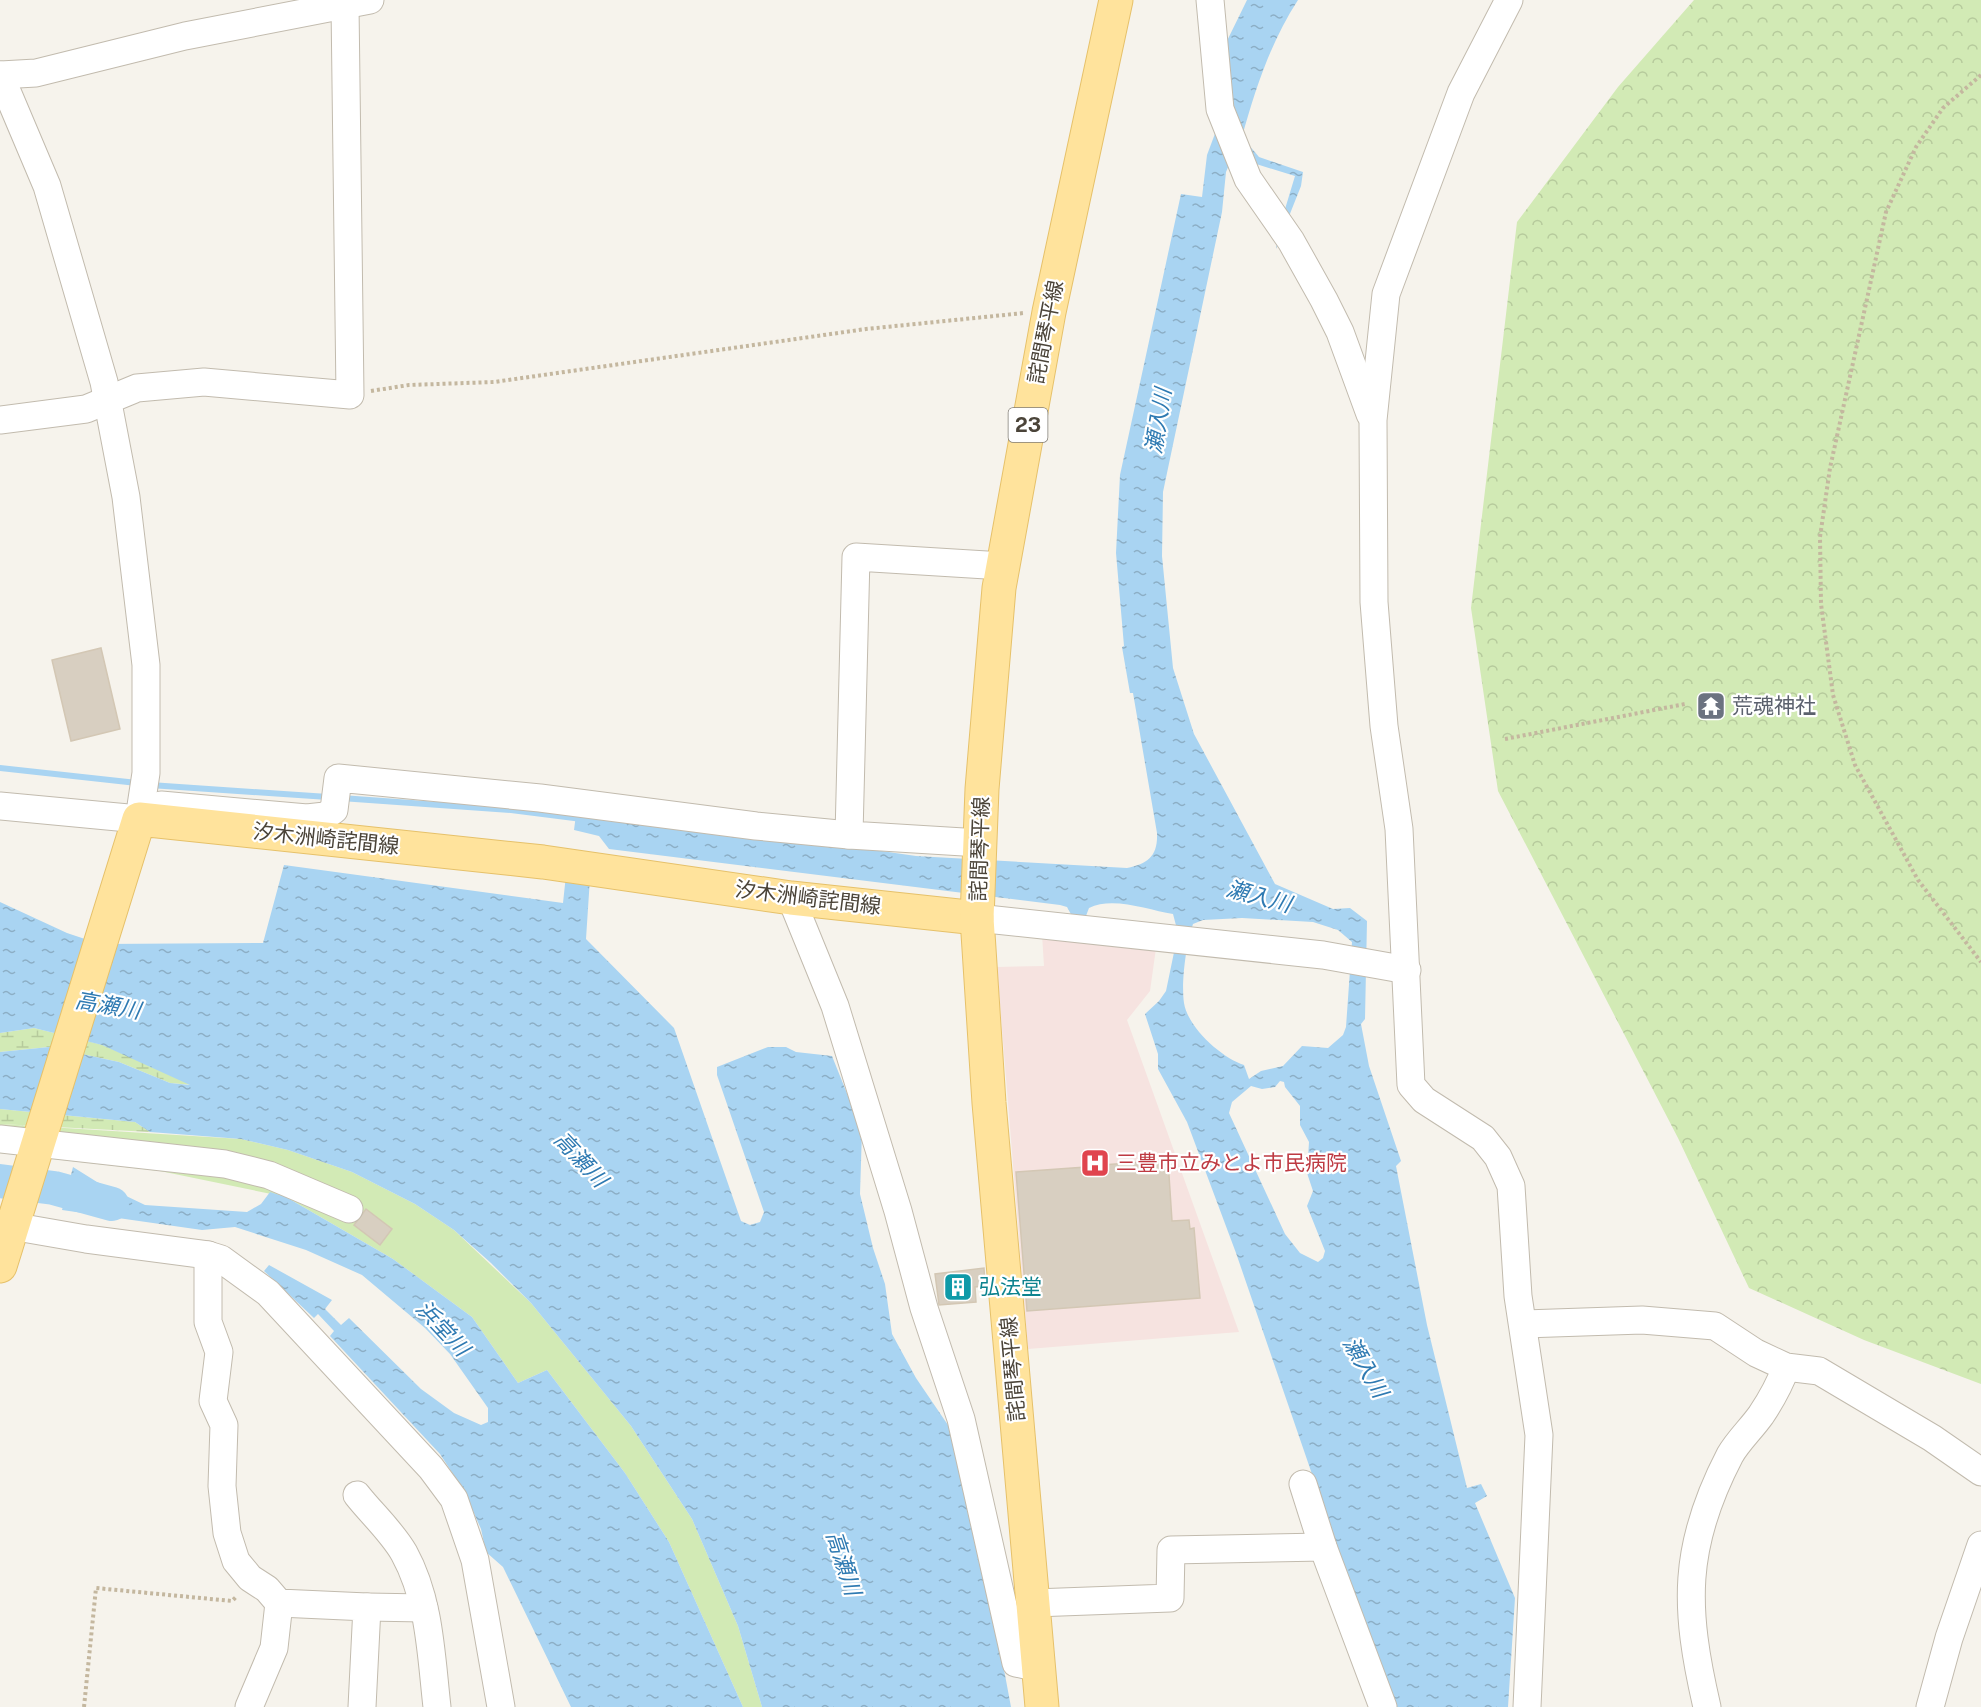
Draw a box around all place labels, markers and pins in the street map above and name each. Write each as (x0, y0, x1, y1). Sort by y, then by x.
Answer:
temple icon: 荒魂神社 (1695, 690, 1727, 722)
place label: 荒魂神社 (1732, 693, 1816, 718)
hospital icon: 三豊市立みとよ市民病院 (1079, 1147, 1111, 1179)
place label: 三豊市立みとよ市民病院 (1116, 1150, 1347, 1175)
building icon: 弘法堂 (942, 1271, 974, 1303)
place label: 弘法堂 (979, 1274, 1042, 1299)

